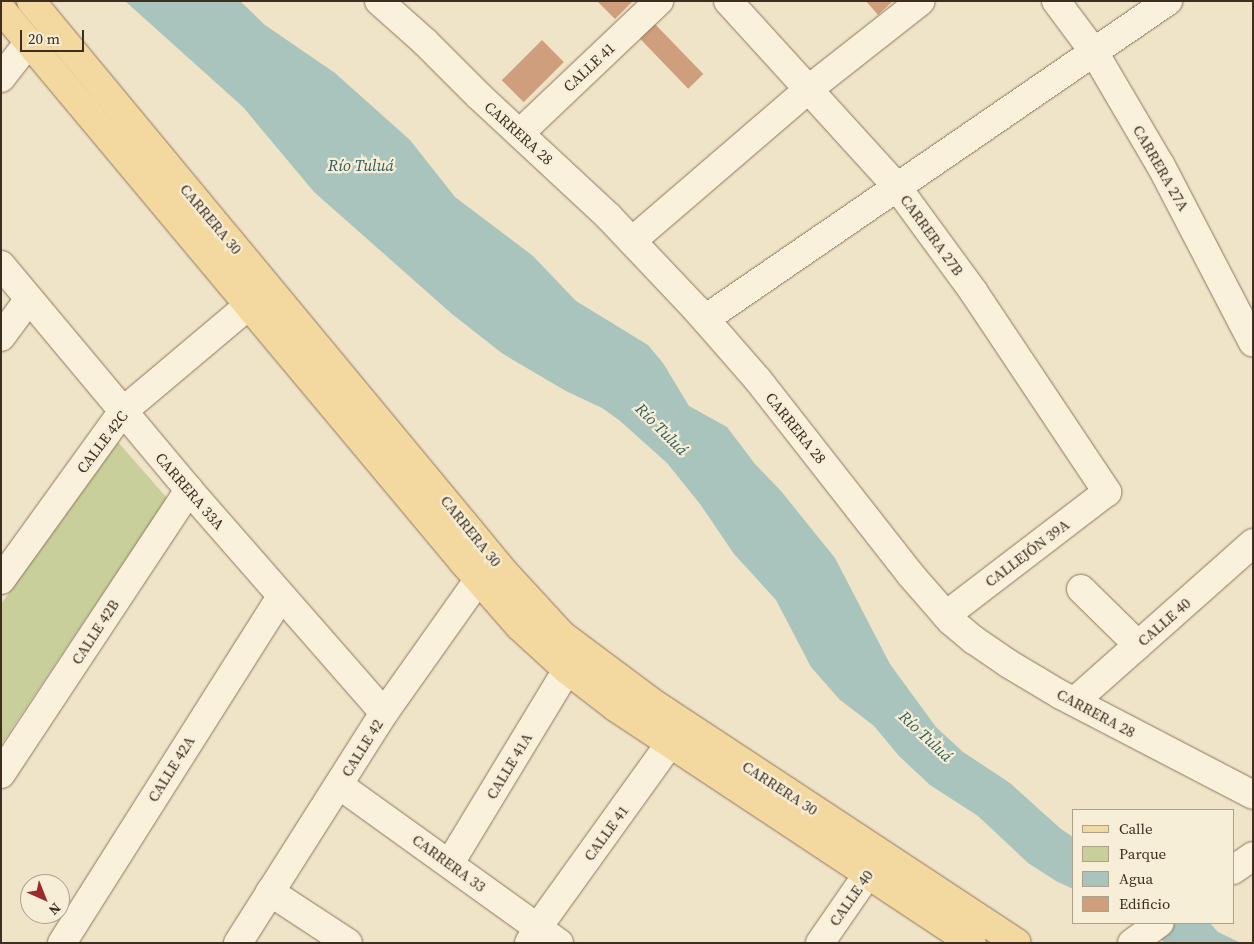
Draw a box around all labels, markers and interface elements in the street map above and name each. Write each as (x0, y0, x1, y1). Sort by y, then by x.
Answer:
scale bar (22, 20, 86, 52)
text: 20 m (28, 28, 60, 49)
street label: CALLE 41 (559, 39, 619, 95)
street label: CARRERA 28 (481, 97, 557, 169)
street label: CARRERA 27A (1129, 122, 1193, 214)
water label: Río Tuluá (328, 155, 394, 175)
street label: CARRERA 30 (176, 180, 246, 258)
street label: CARRERA 27B (897, 191, 967, 279)
street label: CARRERA 28 (762, 389, 830, 467)
water label: Río Tuluá (632, 399, 692, 459)
street label: CALLE 42C (73, 407, 131, 477)
street label: CARRERA 33A (152, 449, 228, 533)
street label: CARRERA 30 (437, 492, 505, 570)
street label: CALLEJÓN 39A (981, 515, 1073, 591)
street label: CALLE 40 (1134, 594, 1194, 650)
street label: CALLE 42B (67, 596, 123, 668)
street label: CARRERA 28 (1054, 685, 1138, 741)
water label: Río Tuluá (895, 706, 957, 766)
street label: CALLE 42 (337, 716, 387, 780)
street label: CALLE 41A (482, 730, 536, 802)
street label: CALLE 42A (144, 733, 198, 805)
street label: CARRERA 30 (739, 757, 821, 819)
street label: CALLE 41 (580, 802, 632, 864)
legend (1072, 809, 1234, 924)
text: Calle (1119, 818, 1153, 839)
street label: CARRERA 33 (409, 830, 489, 896)
text: Parque (1119, 843, 1166, 864)
street label: CALLE 40 (825, 867, 877, 929)
text: Agua (1119, 868, 1153, 889)
north arrow (20, 874, 70, 924)
text: Edificio (1119, 893, 1170, 914)
text: N (44, 898, 65, 920)

